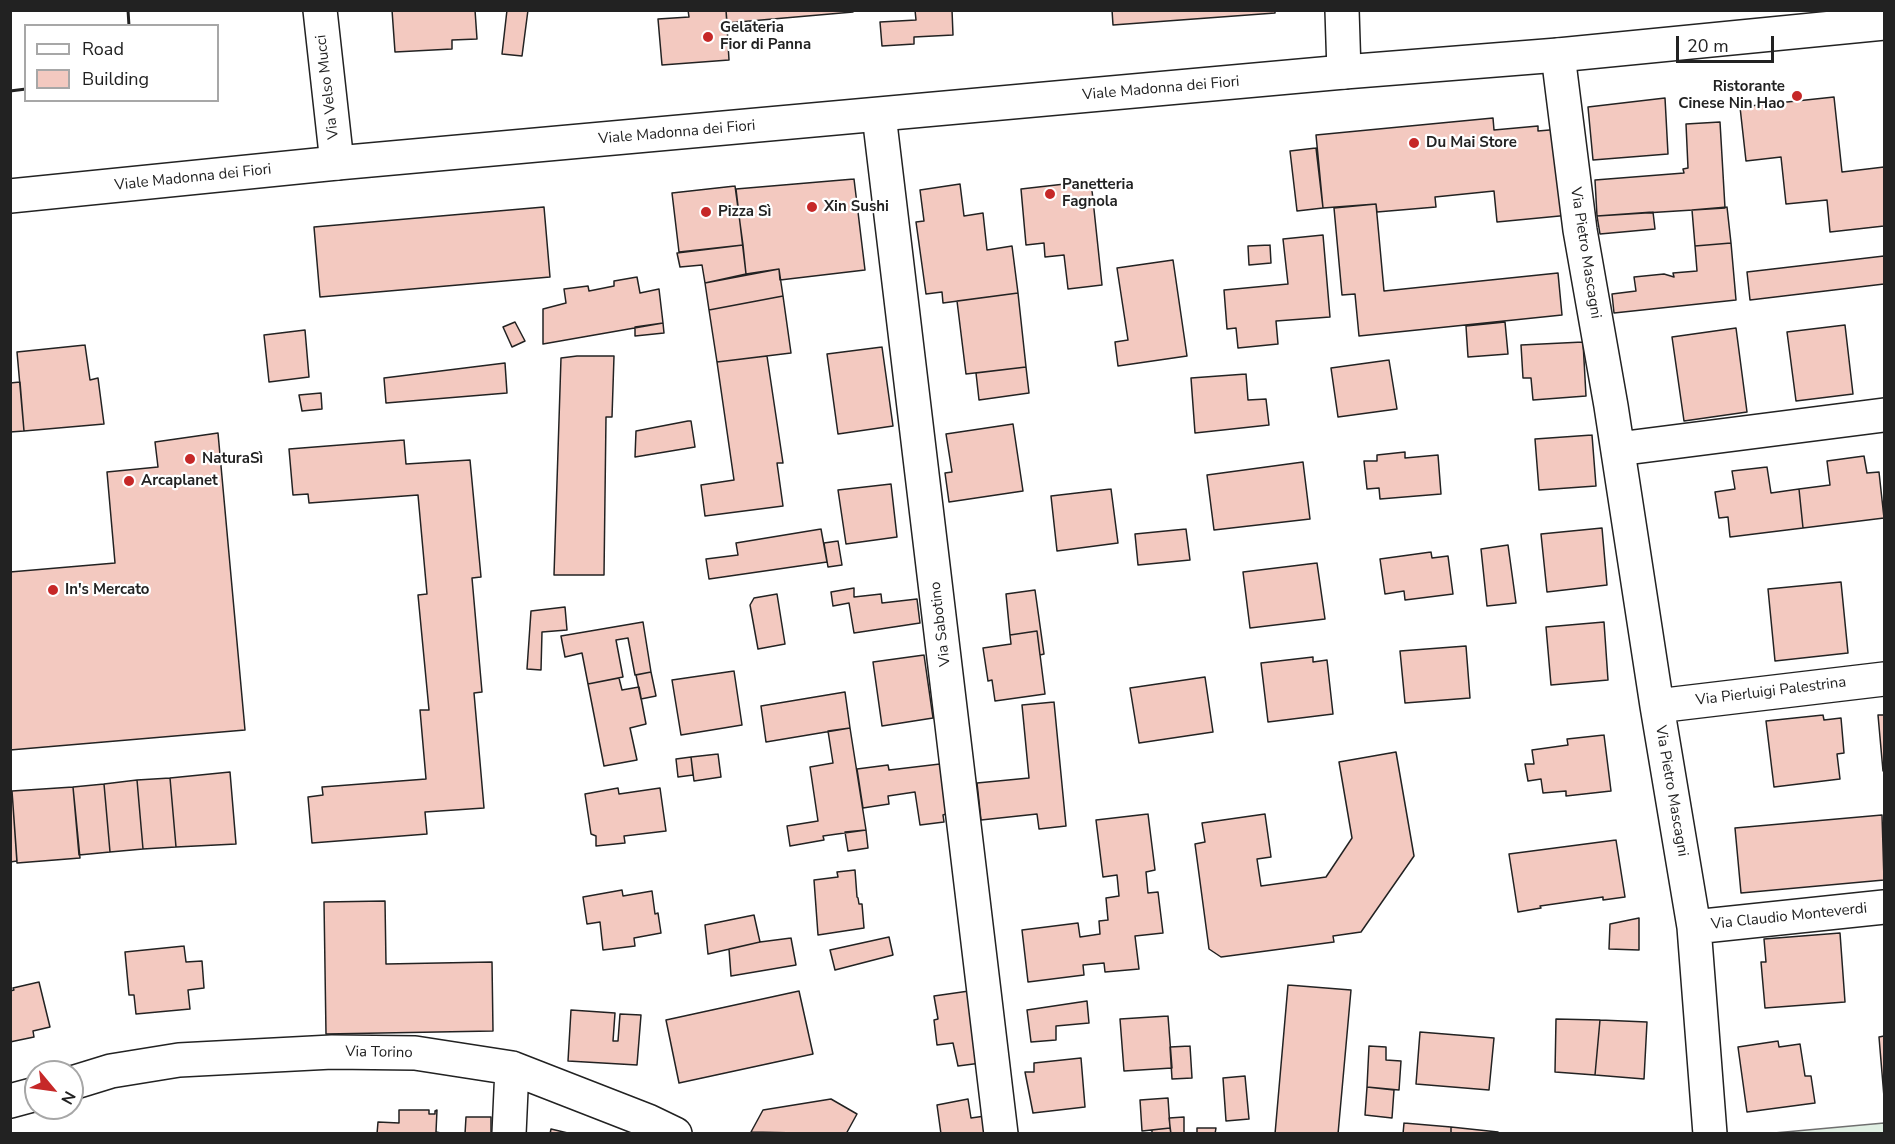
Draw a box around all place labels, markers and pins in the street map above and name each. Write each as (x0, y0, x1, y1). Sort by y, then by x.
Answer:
place label: Gelateria Fior di Panna (720, 19, 811, 54)
marker: Gelateria Fior di Panna (701, 30, 715, 44)
place label: Ristorante Cinese Nin Hao (1678, 78, 1785, 113)
marker: Ristorante Cinese Nin Hao (1790, 89, 1804, 103)
place label: Du Mai Store (1426, 134, 1517, 152)
marker: Du Mai Store (1407, 136, 1421, 150)
place label: Panetteria Fagnola (1062, 176, 1134, 211)
marker: Panetteria Fagnola (1043, 187, 1057, 201)
place label: Xin Sushi (824, 198, 889, 216)
marker: Xin Sushi (805, 200, 819, 214)
place label: Pizza Sì (718, 203, 771, 221)
marker: Pizza Sì (699, 205, 713, 219)
place label: NaturaSì (202, 450, 263, 468)
marker: NaturaSì (183, 452, 197, 466)
place label: Arcaplanet (141, 472, 218, 490)
marker: Arcaplanet (122, 474, 136, 488)
place label: In's Mercato (65, 581, 149, 599)
marker: In's Mercato (46, 583, 60, 597)

